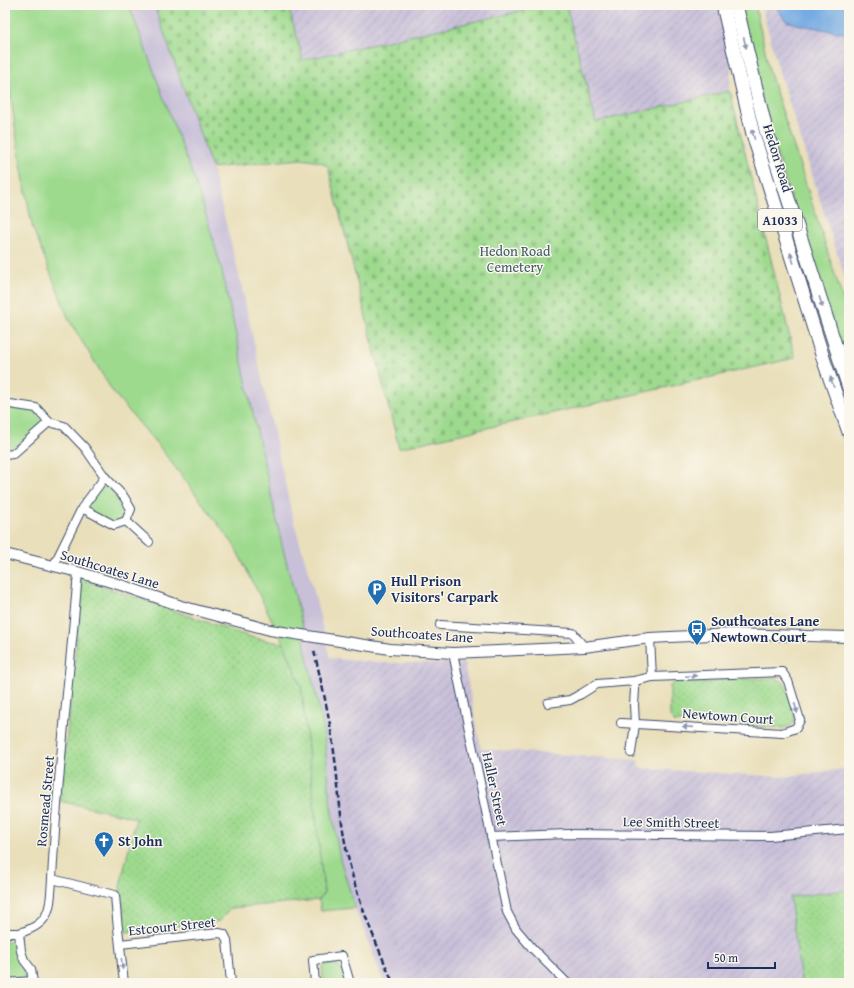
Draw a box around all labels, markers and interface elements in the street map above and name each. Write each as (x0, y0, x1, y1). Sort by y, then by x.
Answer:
one-way arrow (743, 37, 749, 49)
street label: Hedon Road (758, 121, 798, 195)
one-way arrow (750, 128, 756, 140)
road number: A1033 (758, 209, 802, 231)
park label: Hedon Road Cemetery (480, 241, 551, 277)
one-way arrow (789, 252, 795, 264)
one-way arrow (818, 296, 824, 308)
one-way arrow (828, 376, 834, 388)
street label: Southcoates Lane (58, 544, 162, 594)
place label: Hull Prison Visitors' Carpark (391, 571, 499, 607)
parking icon: Hull Prison Visitors' Carpark (366, 578, 388, 606)
place label: Southcoates Lane Newtown Court (711, 611, 819, 647)
bus stop icon: Southcoates Lane Newtown Court (686, 618, 708, 646)
street label: Southcoates Lane (370, 620, 474, 648)
one-way arrow (685, 673, 698, 679)
one-way arrow (793, 702, 799, 714)
street label: Newtown Court (682, 703, 774, 729)
one-way arrow (682, 723, 694, 730)
street label: Haller Street (477, 750, 513, 828)
street label: Rosmead Street (31, 755, 59, 847)
street label: Lee Smith Street (623, 811, 719, 833)
church icon: St John (93, 830, 115, 858)
place label: St John (118, 831, 163, 851)
street label: Estcourt Street (127, 911, 217, 941)
scale bar (708, 944, 775, 970)
text: 50 m (714, 949, 738, 966)
one-way arrow (119, 958, 126, 970)

